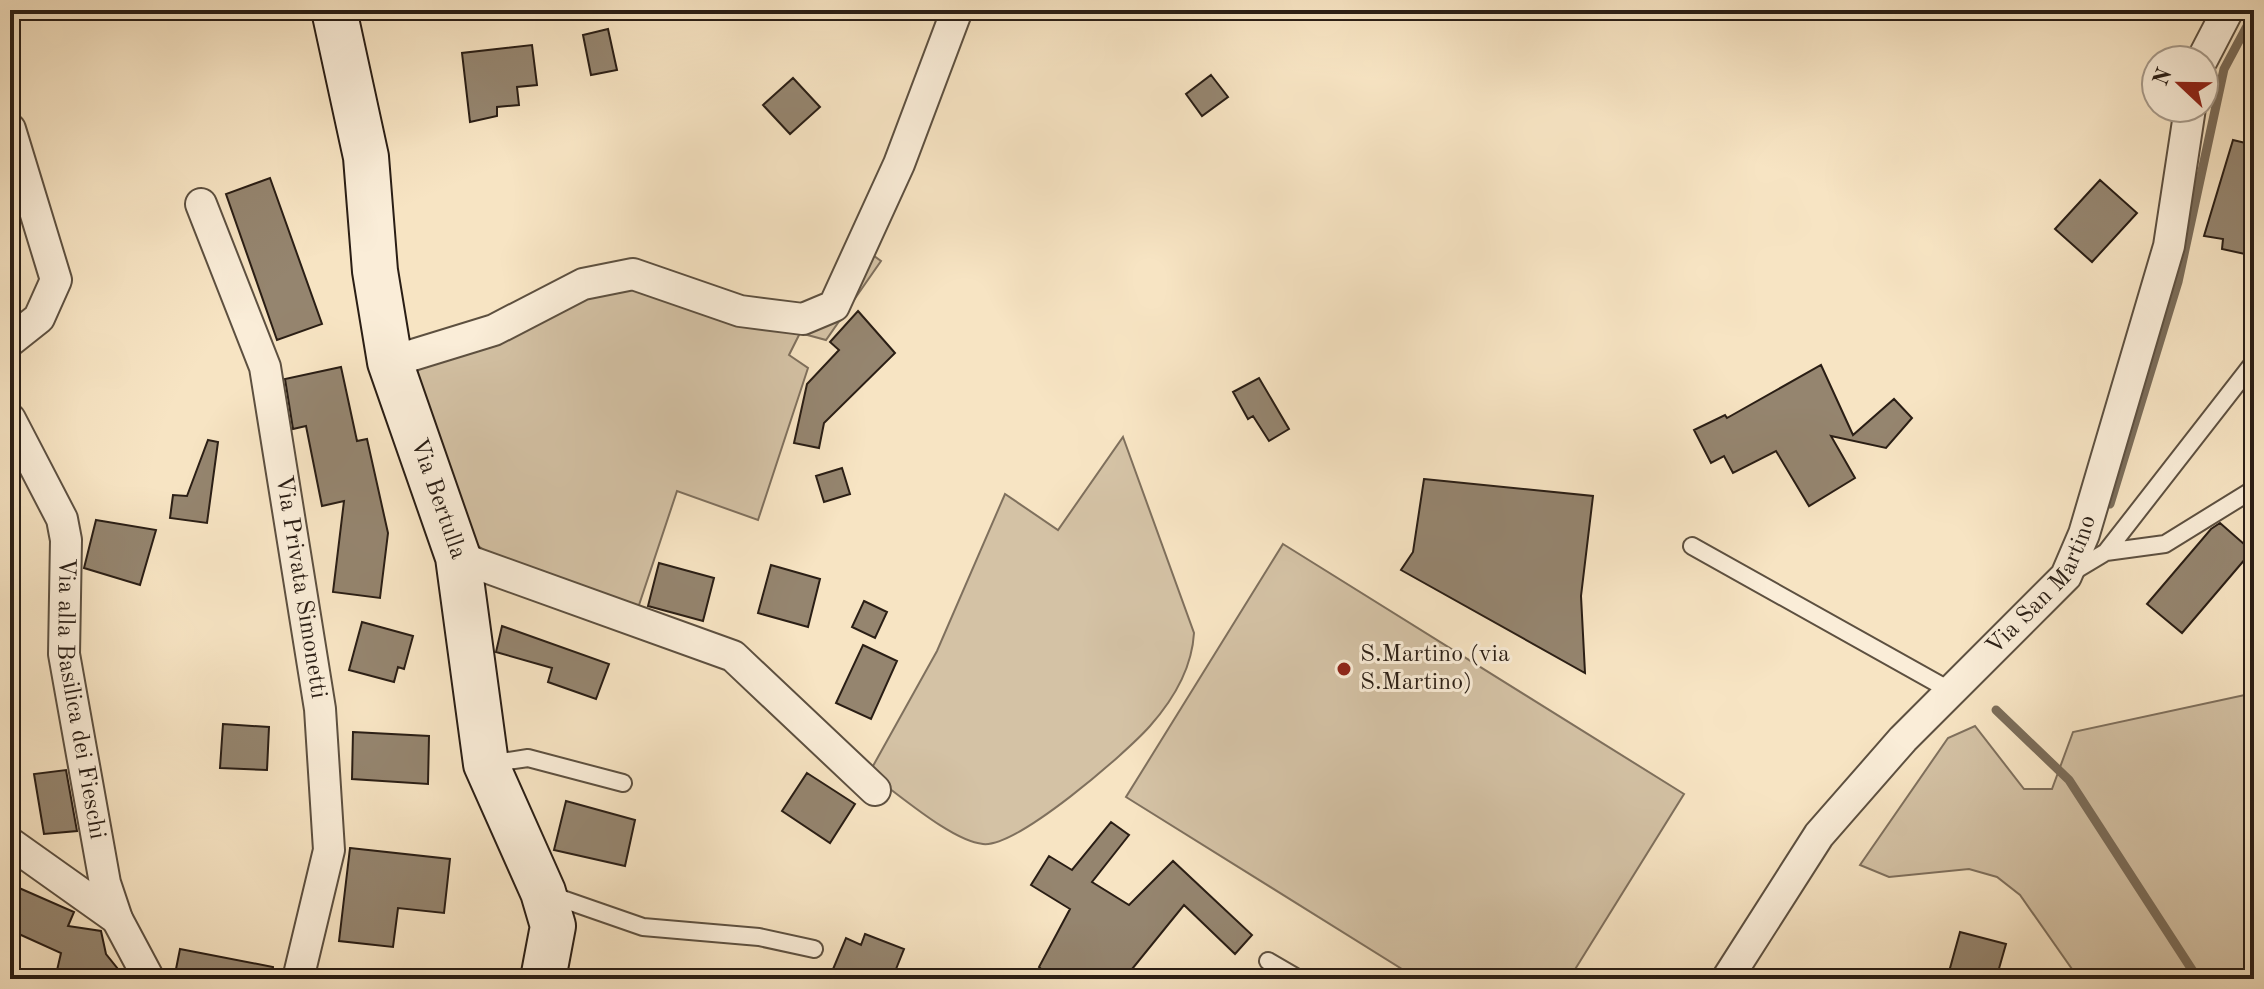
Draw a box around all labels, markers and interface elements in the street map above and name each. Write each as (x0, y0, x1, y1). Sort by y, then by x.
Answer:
north arrow (2140, 44, 2220, 124)
text: N (2150, 65, 2177, 89)
street label: Via Bertulla (406, 435, 470, 562)
street label: Via Privata Simonetti (271, 474, 330, 700)
street label: Via San Martino (1982, 513, 2101, 660)
street label: Via alla Basilica dei Fieschi (52, 558, 109, 841)
place label: S.Martino (via S.Martino) (1360, 643, 1510, 695)
marker: S.Martino (via S.Martino) (1335, 660, 1353, 678)

